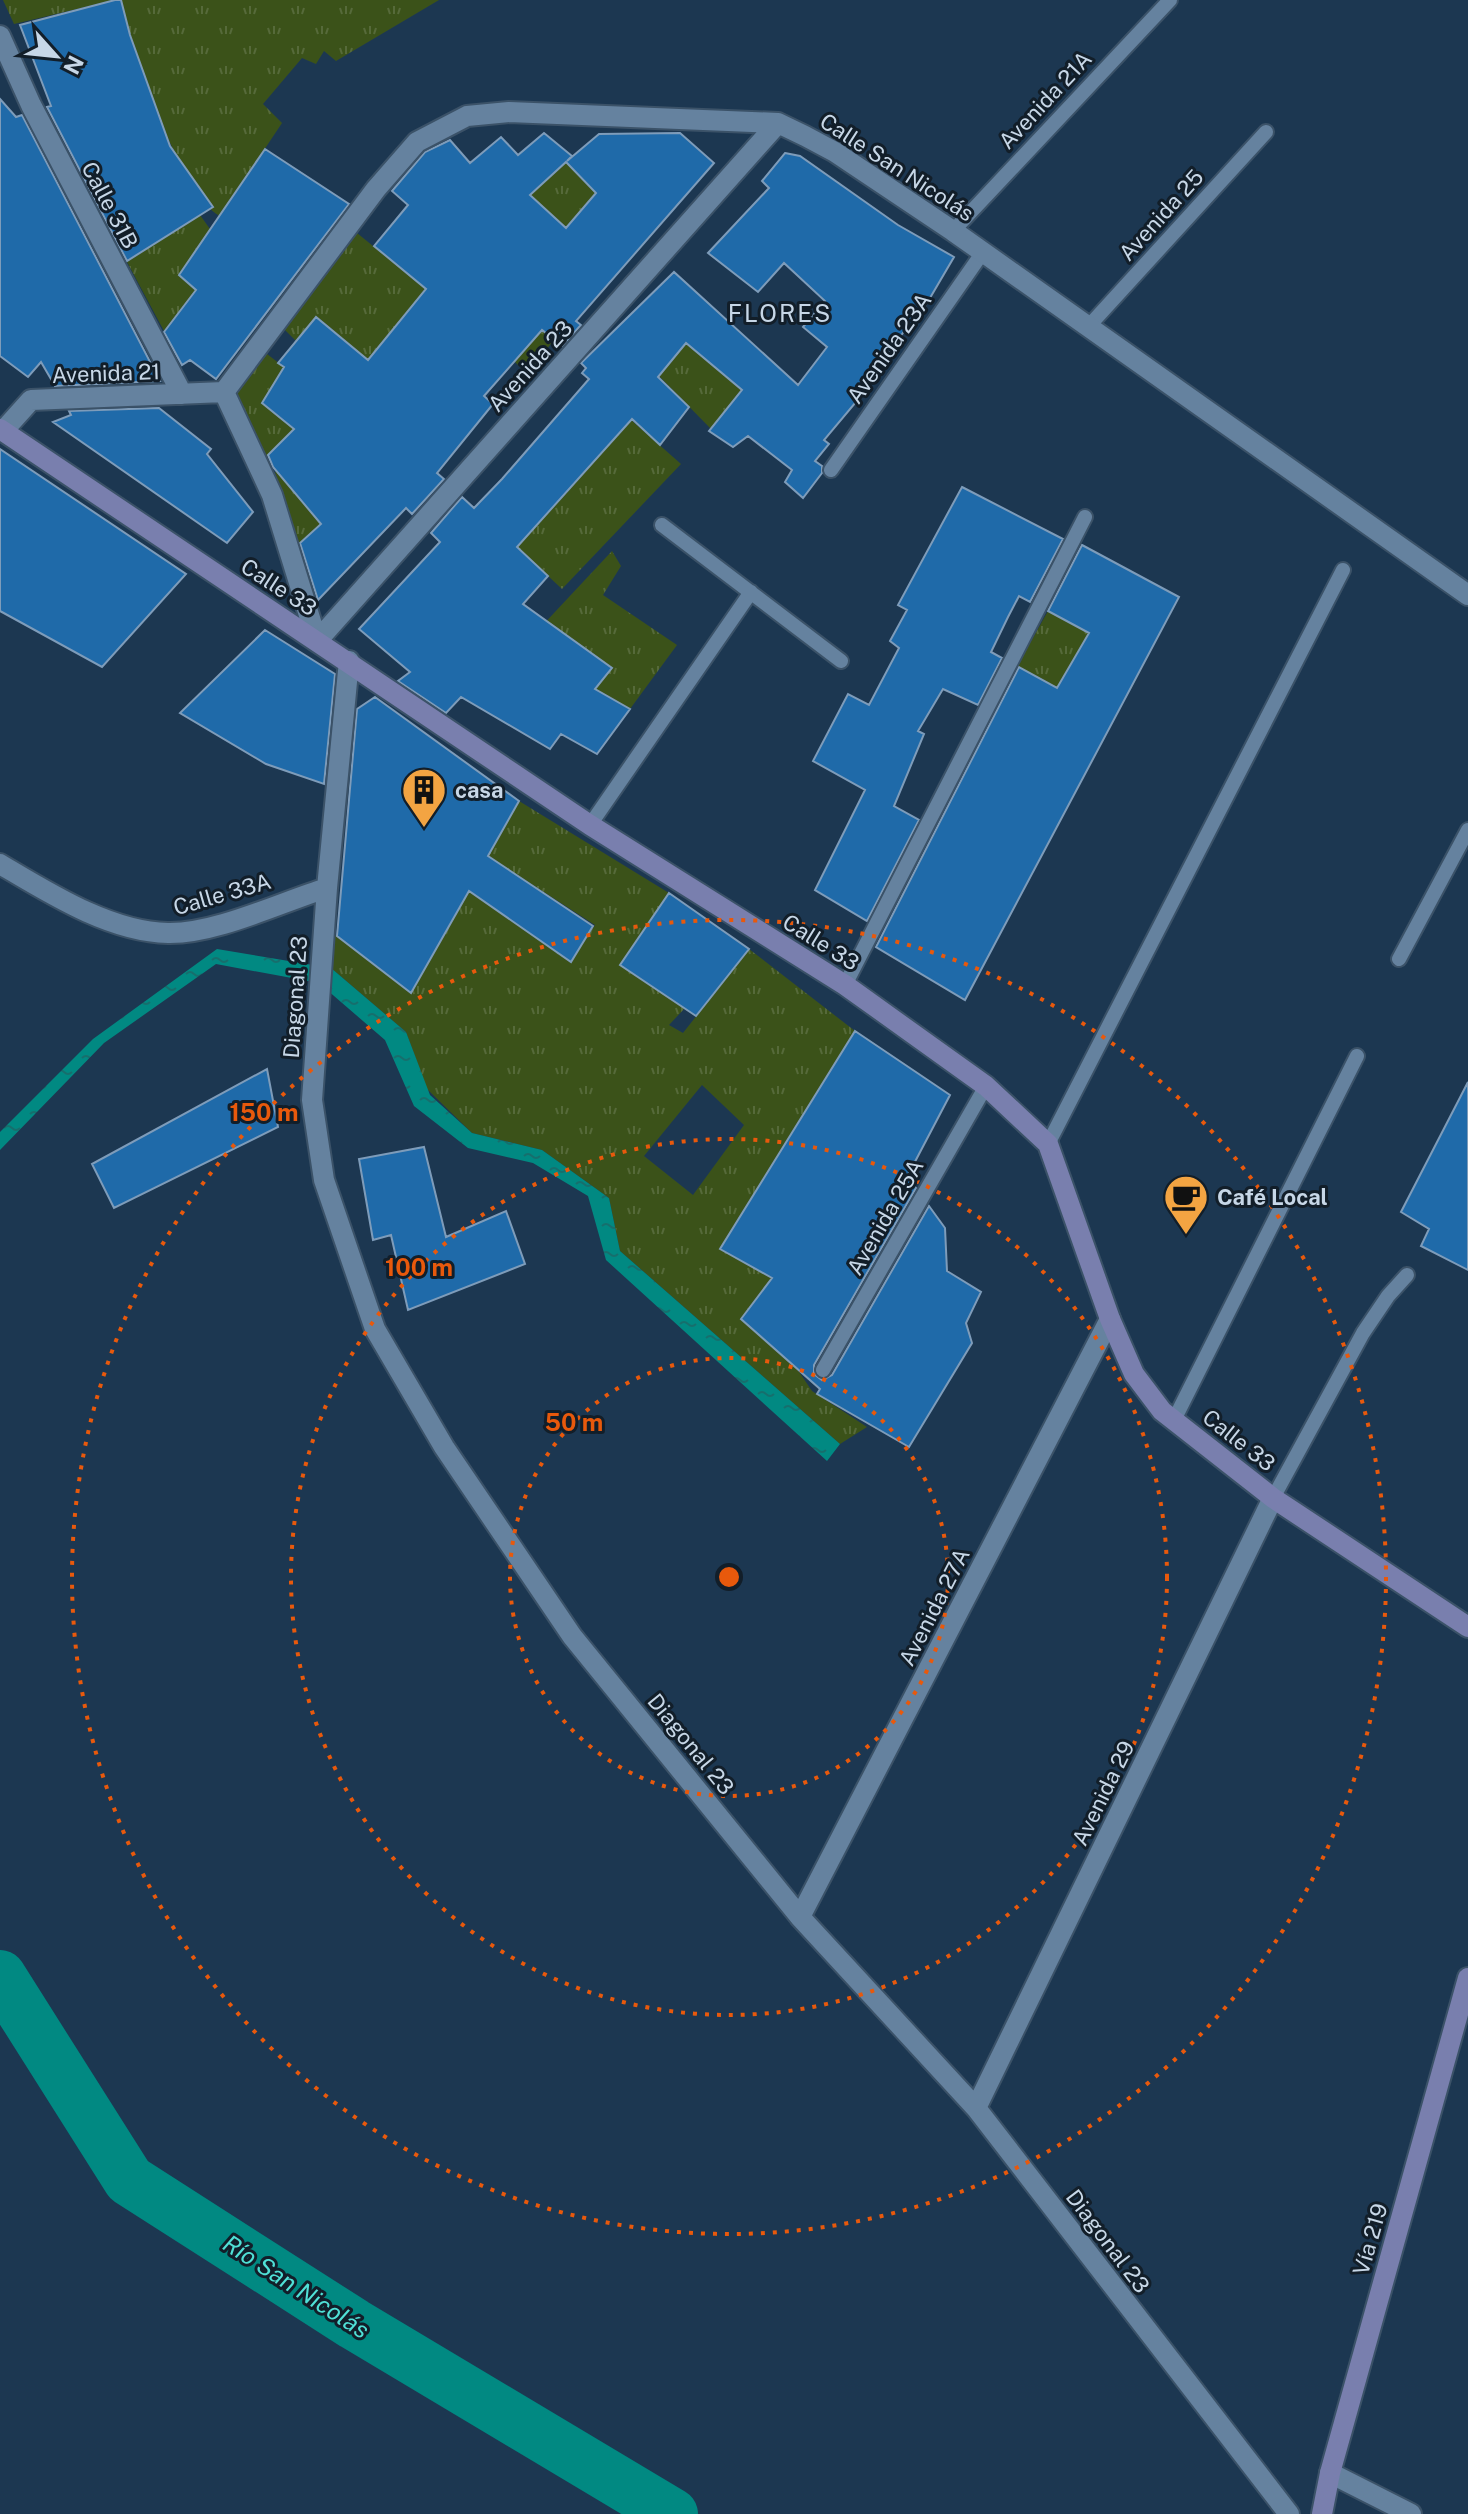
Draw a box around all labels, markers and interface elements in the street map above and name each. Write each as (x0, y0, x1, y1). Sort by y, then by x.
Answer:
north arrow (16, 16, 96, 96)
street label: Avenida 21A (993, 46, 1097, 154)
text: N (58, 52, 89, 79)
street label: Calle San Nicolás (815, 108, 979, 226)
street label: Calle 31B (76, 157, 144, 253)
street label: Avenida 25 (1113, 164, 1209, 266)
street label: Avenida 23A (841, 288, 937, 408)
district label: FLORES (728, 299, 832, 327)
street label: Avenida 23 (482, 315, 578, 417)
street label: Avenida 21 (51, 358, 161, 388)
street label: Calle 33 (236, 553, 322, 621)
building icon: casa (400, 766, 448, 829)
place label: casa (455, 777, 503, 803)
street label: Calle 33A (170, 868, 274, 920)
street label: Calle 33 (778, 908, 864, 976)
street label: Diagonal 23 (278, 935, 312, 1059)
text: 150 m (230, 1098, 298, 1126)
street label: Avenida 25A (841, 1155, 929, 1279)
cafe icon: Café Local (1162, 1173, 1210, 1236)
place label: Café Local (1217, 1184, 1328, 1210)
text: 100 m (385, 1253, 453, 1281)
street label: Calle 33 (1198, 1404, 1280, 1476)
text: 50 m (545, 1408, 603, 1436)
street label: Avenida 27A (893, 1544, 975, 1670)
centre of rings (715, 1563, 743, 1591)
street label: Diagonal 23 (642, 1688, 740, 1800)
street label: Avenida 29 (1066, 1736, 1140, 1850)
street label: Diagonal 23 (1061, 2184, 1155, 2298)
street label: Vía 219 (1347, 2200, 1393, 2278)
water label: Río San Nicolás (218, 2229, 375, 2344)

